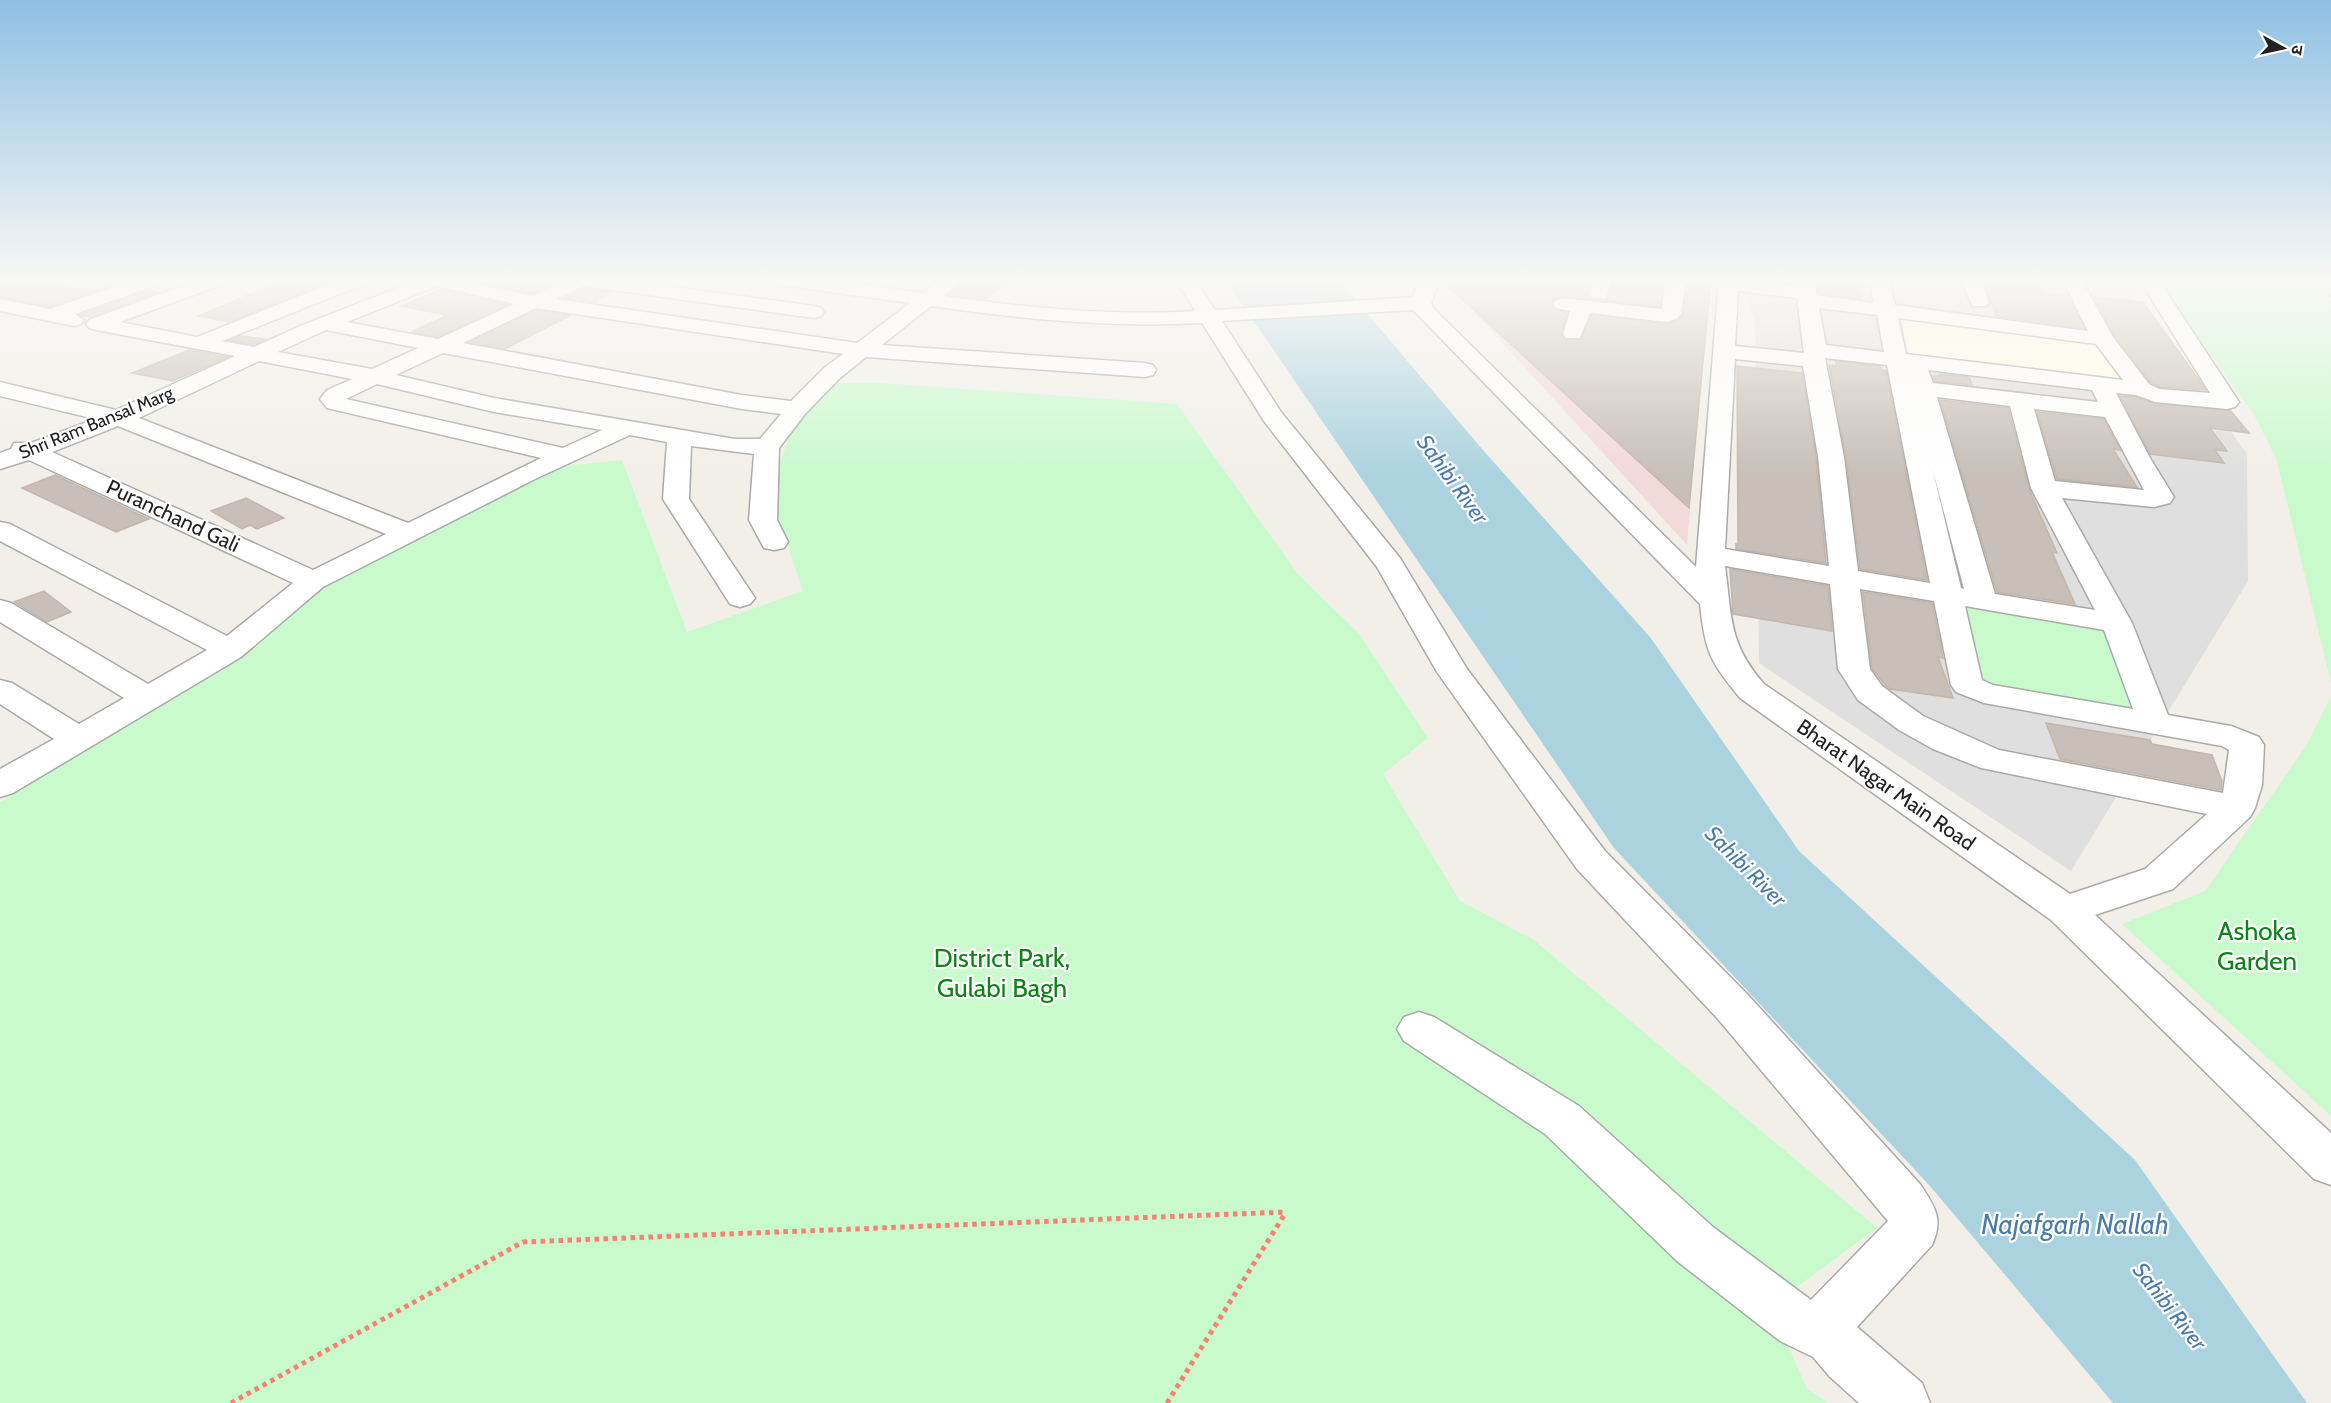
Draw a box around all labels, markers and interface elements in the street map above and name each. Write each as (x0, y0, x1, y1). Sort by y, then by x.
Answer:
north arrow (2253, 18, 2313, 78)
text: उ (2287, 44, 2307, 57)
street label: Shri Ram Bansal Marg (16, 382, 177, 464)
water label: Sahibi River (1411, 429, 1495, 530)
street label: Puranchand Gali (103, 474, 244, 557)
street label: Bharat Nagar Main Road (1792, 714, 1980, 856)
water label: Sahibi River (1699, 820, 1793, 913)
park label: Ashoka Garden (2217, 915, 2297, 977)
park label: District Park, Gulabi Bagh (934, 942, 1070, 1004)
water label: Najafgarh Nallah (1981, 1208, 2169, 1241)
water label: Sahibi River (2127, 1257, 2213, 1356)

